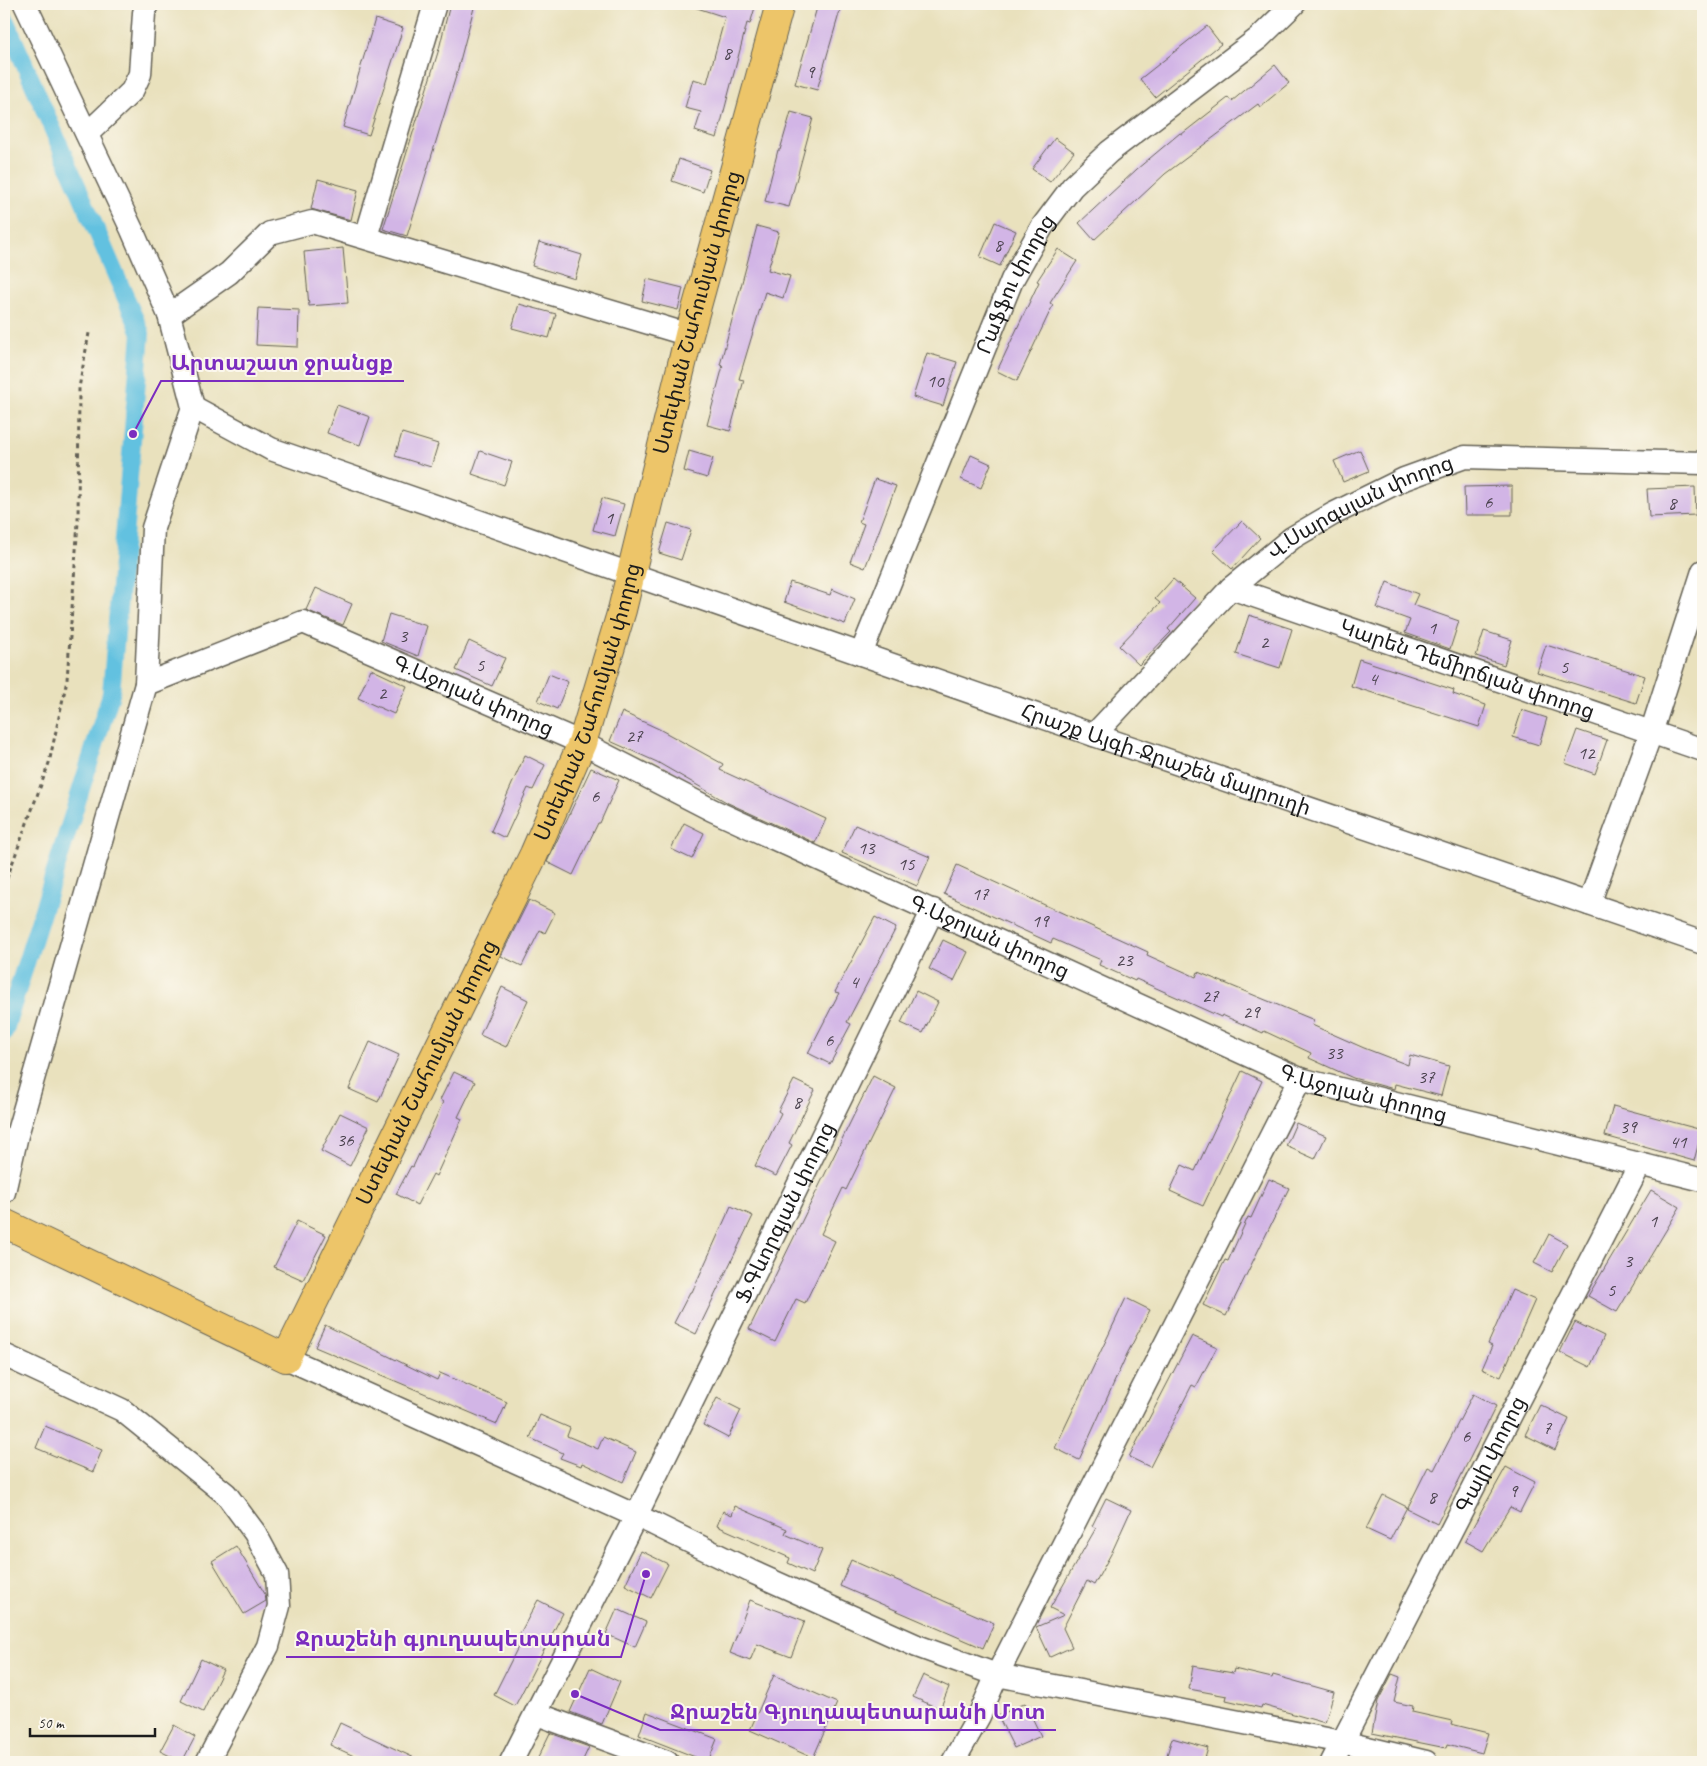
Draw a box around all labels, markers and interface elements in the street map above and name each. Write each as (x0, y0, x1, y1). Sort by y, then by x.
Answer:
house number: 8 (723, 41, 734, 65)
house number: 9 (806, 60, 816, 84)
street label: Ստեփան Շահումյան փողոց (647, 168, 747, 457)
street label: Րաֆֆու փողոց (970, 209, 1060, 358)
house number: 8 (994, 233, 1005, 257)
callout: Արտաշատ ջրանցք (161, 344, 404, 381)
text: Արտաշատ ջրանցք (171, 349, 393, 377)
house number: 10 (926, 369, 945, 393)
street label: Վ.Սարգսյան փողոց (1262, 449, 1457, 566)
house number: 6 (1484, 490, 1494, 514)
house number: 8 (1668, 491, 1679, 515)
house number: 1 (605, 506, 615, 530)
street label: Ստեփան Շահումյան փողոց (528, 560, 646, 845)
street label: Կարեն Դեմիրճյան փողոց (1337, 613, 1598, 725)
house number: 1 (1428, 616, 1438, 640)
house number: 3 (399, 624, 409, 648)
house number: 2 (1260, 630, 1270, 654)
street label: Գ.Աջոյան փողոց (389, 650, 558, 742)
house number: 5 (476, 653, 486, 677)
house number: 5 (1560, 655, 1570, 679)
house number: 4 (1369, 667, 1380, 691)
house number: 2 (378, 681, 388, 705)
street label: Հրաշք Այգի-Ջրաշեն մայրուղի (1018, 698, 1314, 821)
house number: 27 (625, 724, 644, 748)
house number: 12 (1577, 741, 1596, 765)
house number: 6 (591, 784, 601, 808)
house number: 13 (857, 836, 876, 860)
house number: 15 (897, 852, 916, 876)
house number: 17 (971, 882, 990, 906)
street label: Գ.Աջոյան փողոց (906, 889, 1074, 985)
house number: 19 (1031, 909, 1050, 933)
street label: Ստեփան Շահումյան փողոց (350, 935, 503, 1209)
house number: 23 (1115, 948, 1134, 972)
house number: 4 (850, 970, 861, 994)
house number: 27 (1201, 984, 1220, 1008)
house number: 29 (1242, 1000, 1261, 1024)
house number: 6 (825, 1028, 835, 1052)
house number: 33 (1325, 1041, 1344, 1065)
street label: Գ.Աջոյան փողոց (1275, 1058, 1450, 1128)
house number: 37 (1417, 1065, 1436, 1089)
house number: 8 (793, 1090, 804, 1114)
house number: 39 (1619, 1115, 1638, 1139)
street label: Ֆ.Գևորգյան փողոց (729, 1118, 840, 1307)
house number: 36 (336, 1128, 355, 1152)
house number: 41 (1669, 1130, 1688, 1154)
house number: 1 (1649, 1209, 1659, 1233)
house number: 3 (1624, 1249, 1634, 1273)
house number: 5 (1607, 1278, 1617, 1302)
street label: Գայի փողոց (1450, 1392, 1531, 1517)
house number: 7 (1543, 1416, 1553, 1440)
house number: 6 (1462, 1424, 1472, 1448)
house number: 9 (1509, 1479, 1519, 1503)
house number: 8 (1428, 1485, 1439, 1509)
callout: Ջրաշենի գյուղապետարան (286, 1620, 621, 1657)
text: Ջրաշենի գյուղապետարան (295, 1625, 611, 1653)
callout: Ջրաշեն Գյուղապետարանի Մոտ (660, 1693, 1056, 1730)
text: Ջրաշեն Գյուղապետարանի Մոտ (670, 1698, 1046, 1726)
scale bar (30, 1706, 155, 1738)
text: 50 m (38, 1714, 65, 1733)

